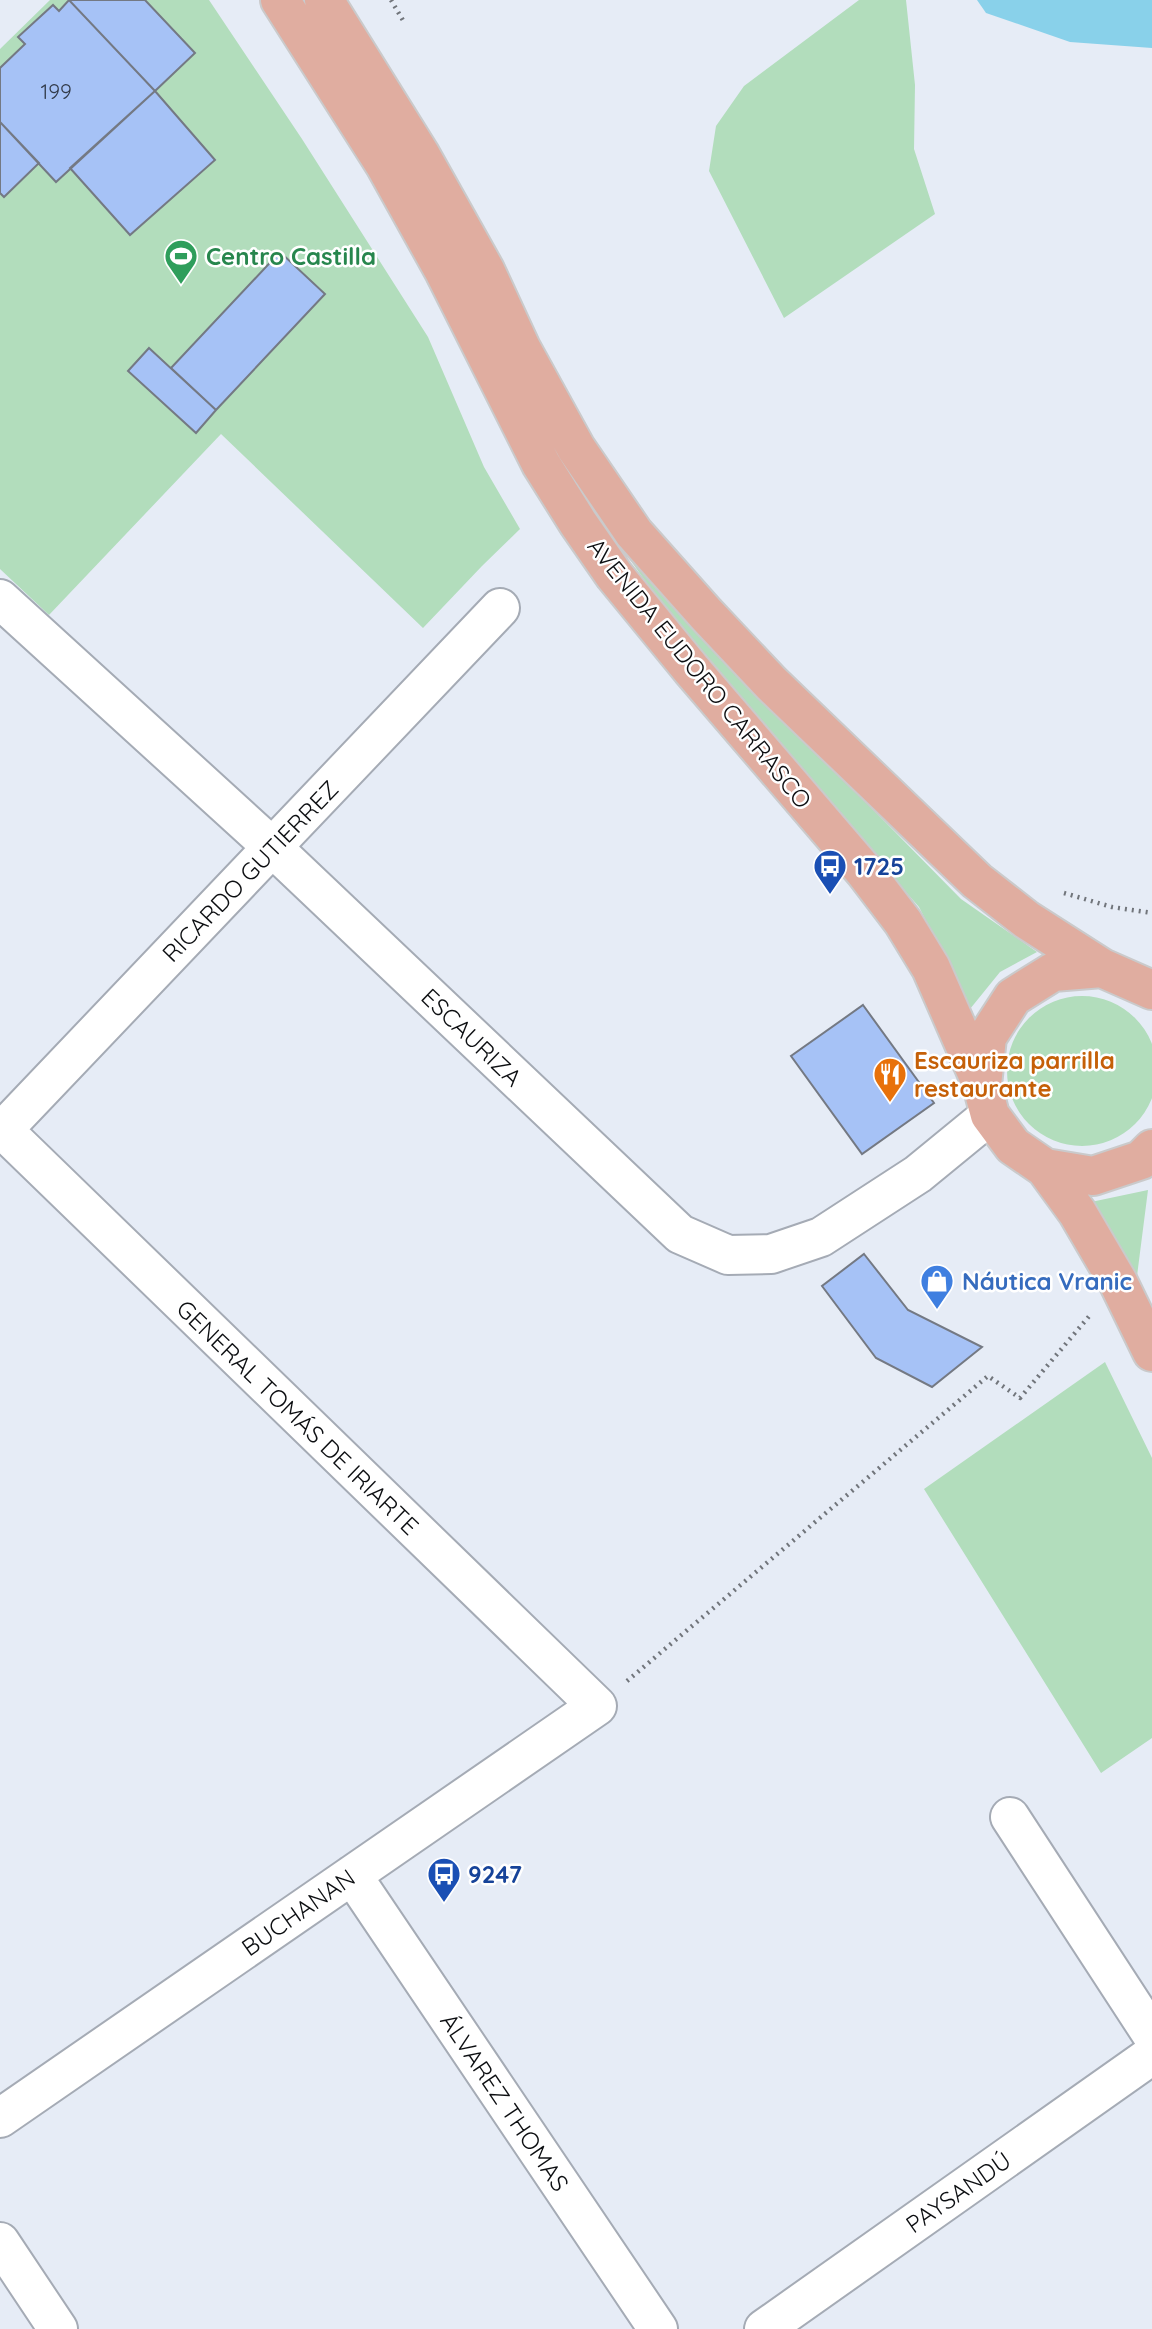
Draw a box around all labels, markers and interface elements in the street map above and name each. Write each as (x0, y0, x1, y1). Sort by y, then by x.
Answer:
house number: 199 (40, 78, 72, 104)
sports icon: Centro Castilla (162, 237, 200, 286)
place label: Centro Castilla (206, 241, 376, 271)
street label: AVENIDA EUDORO CARRASCO (582, 532, 818, 814)
street label: RICARDO GUTIERREZ (156, 774, 344, 968)
bus stop icon: 1725 (811, 847, 849, 896)
place label: 1725 (854, 851, 904, 881)
street label: ESCAURIZA (415, 982, 529, 1092)
place label: Escauriza parrilla restaurante (914, 1045, 1115, 1103)
restaurant icon: Escauriza parrilla restaurante (871, 1055, 909, 1104)
shop icon: Náutica Vranic (918, 1262, 956, 1311)
place label: Náutica Vranic (962, 1266, 1132, 1296)
street label: GENERAL TOMÁS DE IRIARTE (171, 1293, 425, 1541)
bus stop icon: 9247 (425, 1855, 463, 1904)
place label: 9247 (468, 1859, 522, 1889)
street label: BUCHANAN (235, 1862, 361, 1962)
street label: ÁLVAREZ THOMAS (434, 2007, 576, 2197)
street label: PAYSANDÚ (900, 2145, 1016, 2239)

